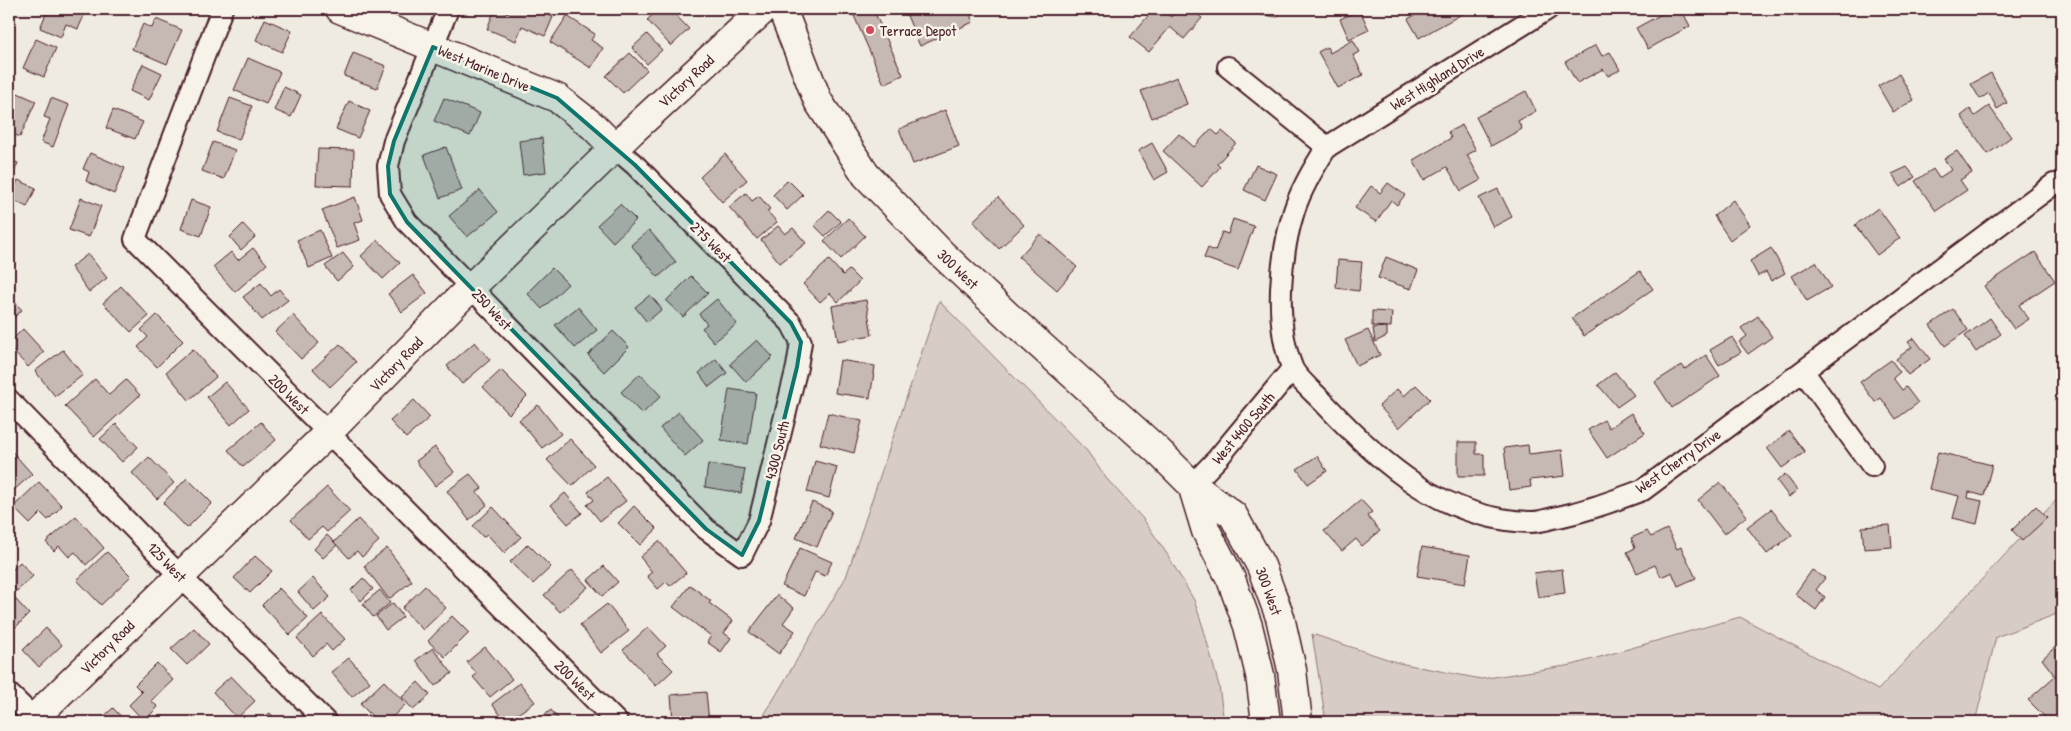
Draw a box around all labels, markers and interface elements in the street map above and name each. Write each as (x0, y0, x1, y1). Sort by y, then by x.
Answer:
place label: Terrace Depot (880, 20, 957, 41)
marker: Terrace Depot (864, 24, 876, 36)
street label: West Marine Drive (435, 39, 533, 97)
street label: West Highland Drive (1386, 41, 1488, 115)
street label: Victory Road (654, 50, 718, 112)
street label: 275 West (686, 217, 737, 268)
street label: 300 West (933, 244, 984, 294)
street label: 250 West (467, 284, 517, 335)
street label: Victory Road (364, 332, 428, 396)
street label: 200 West (264, 369, 315, 420)
street label: West 4400 South (1207, 387, 1279, 469)
street label: 4300 South (760, 419, 794, 481)
street label: West Cherry Drive (1631, 424, 1725, 498)
street label: 125 West (143, 537, 192, 587)
street label: 300 West (1251, 564, 1288, 619)
street label: Victory Road (75, 615, 139, 679)
street label: 200 West (550, 655, 601, 706)

